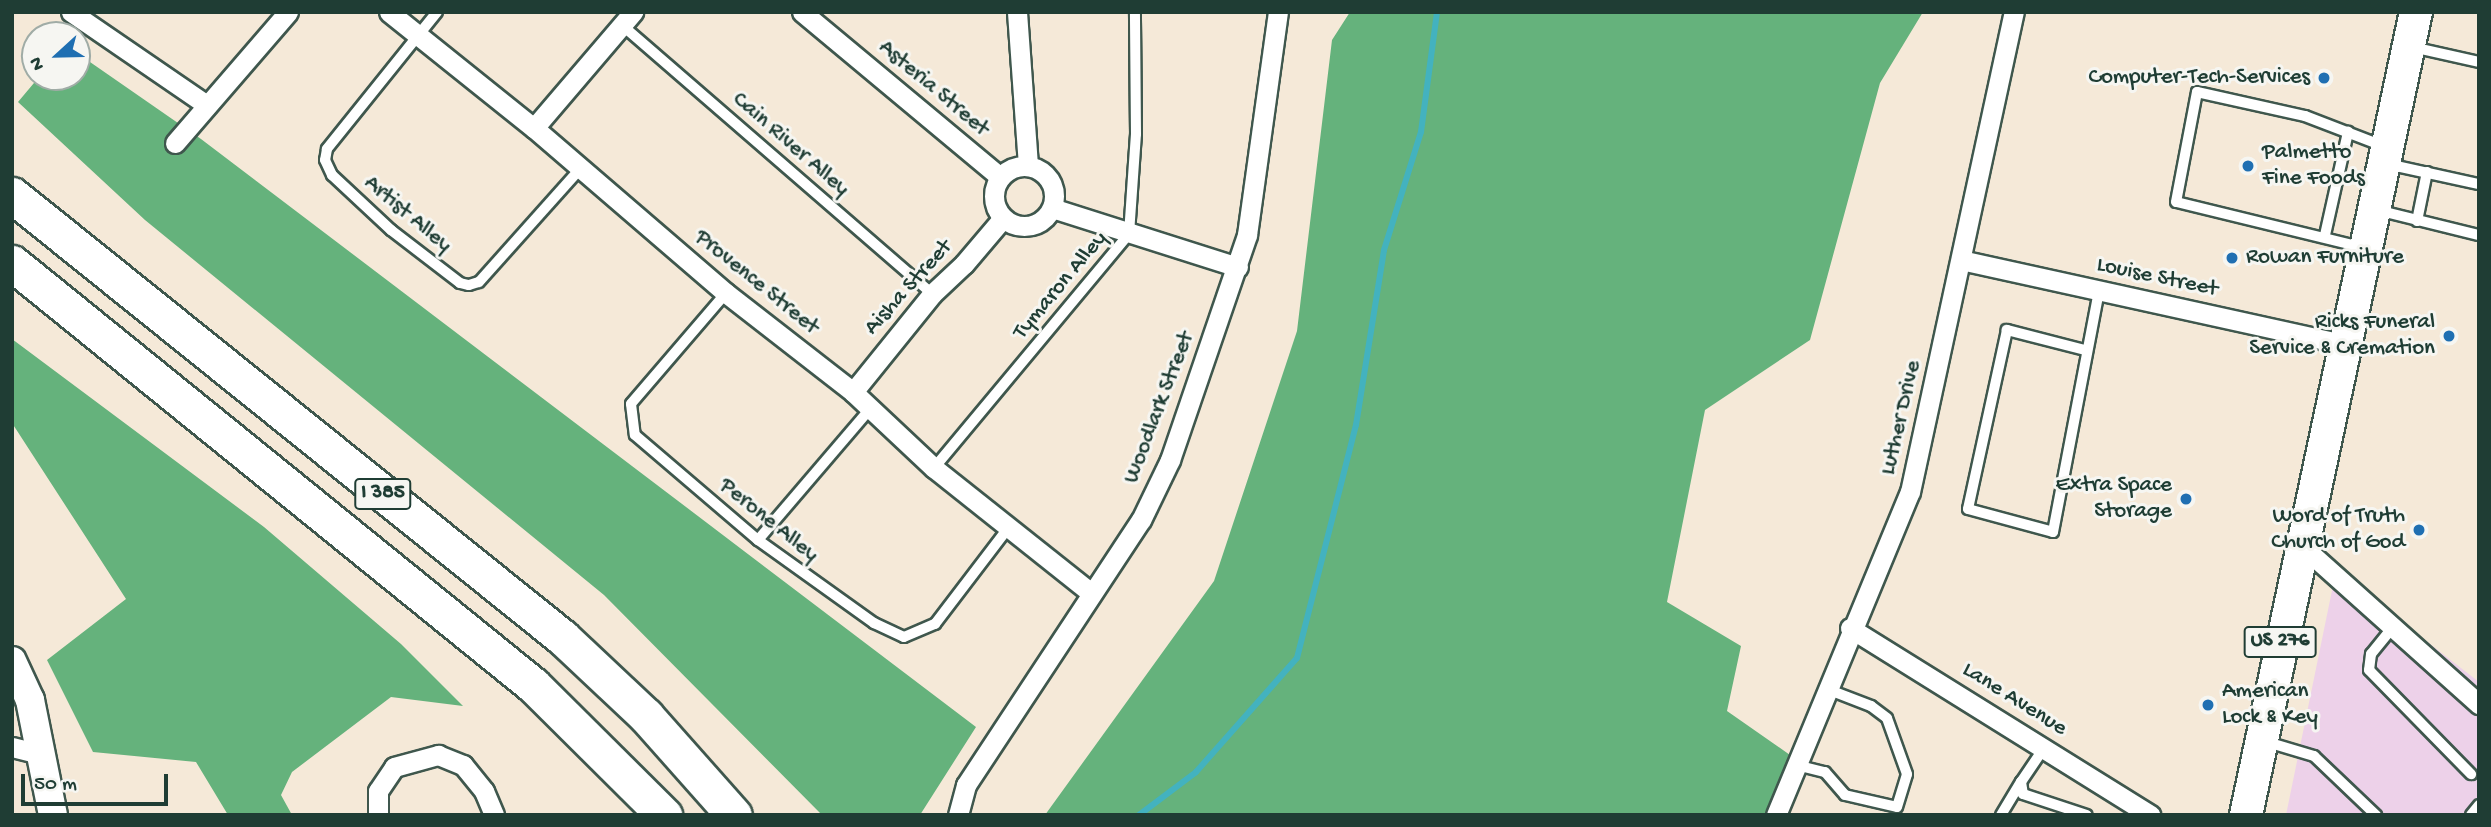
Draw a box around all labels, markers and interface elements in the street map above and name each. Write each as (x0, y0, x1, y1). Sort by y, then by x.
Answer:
north arrow (21, 21, 91, 91)
street label: Asteria Street (872, 35, 994, 143)
text: N (25, 53, 51, 73)
place label: Computer-Tech-Services (2088, 64, 2310, 92)
marker: Computer-Tech-Services (2316, 70, 2332, 86)
street label: Cain River Alley (726, 87, 854, 203)
place label: Palmetto Fine Foods (2262, 139, 2365, 193)
marker: Palmetto Fine Foods (2240, 158, 2256, 174)
street label: Artist Alley (357, 170, 457, 260)
street label: Provence Street (688, 224, 824, 342)
street label: Tymaron Alley (1008, 226, 1114, 346)
street label: Aisha Street (859, 235, 959, 341)
place label: Rowan Furniture (2246, 244, 2404, 272)
marker: Rowan Furniture (2224, 250, 2240, 266)
street label: Louise Street (2094, 252, 2220, 304)
place label: Ricks Funeral Service & Cremation (2249, 309, 2435, 363)
street label: Woodlark Street (1118, 328, 1202, 488)
marker: Ricks Funeral Service & Cremation (2441, 328, 2457, 344)
street label: Luther Drive (1875, 358, 1929, 478)
place label: Extra Space Storage (2055, 472, 2172, 526)
street label: Perone Alley (713, 473, 823, 569)
road number: I 385 (353, 476, 413, 512)
marker: Extra Space Storage (2178, 491, 2194, 507)
place label: Word of Truth Church of God (2271, 503, 2405, 557)
marker: Word of Truth Church of God (2411, 522, 2427, 538)
road number: US 276 (2243, 624, 2317, 660)
street label: Lane Avenue (1956, 657, 2072, 743)
place label: American Lock & Key (2222, 678, 2318, 732)
marker: American Lock & Key (2200, 697, 2216, 713)
scale bar (24, 760, 172, 804)
text: 50 m (34, 773, 77, 798)

